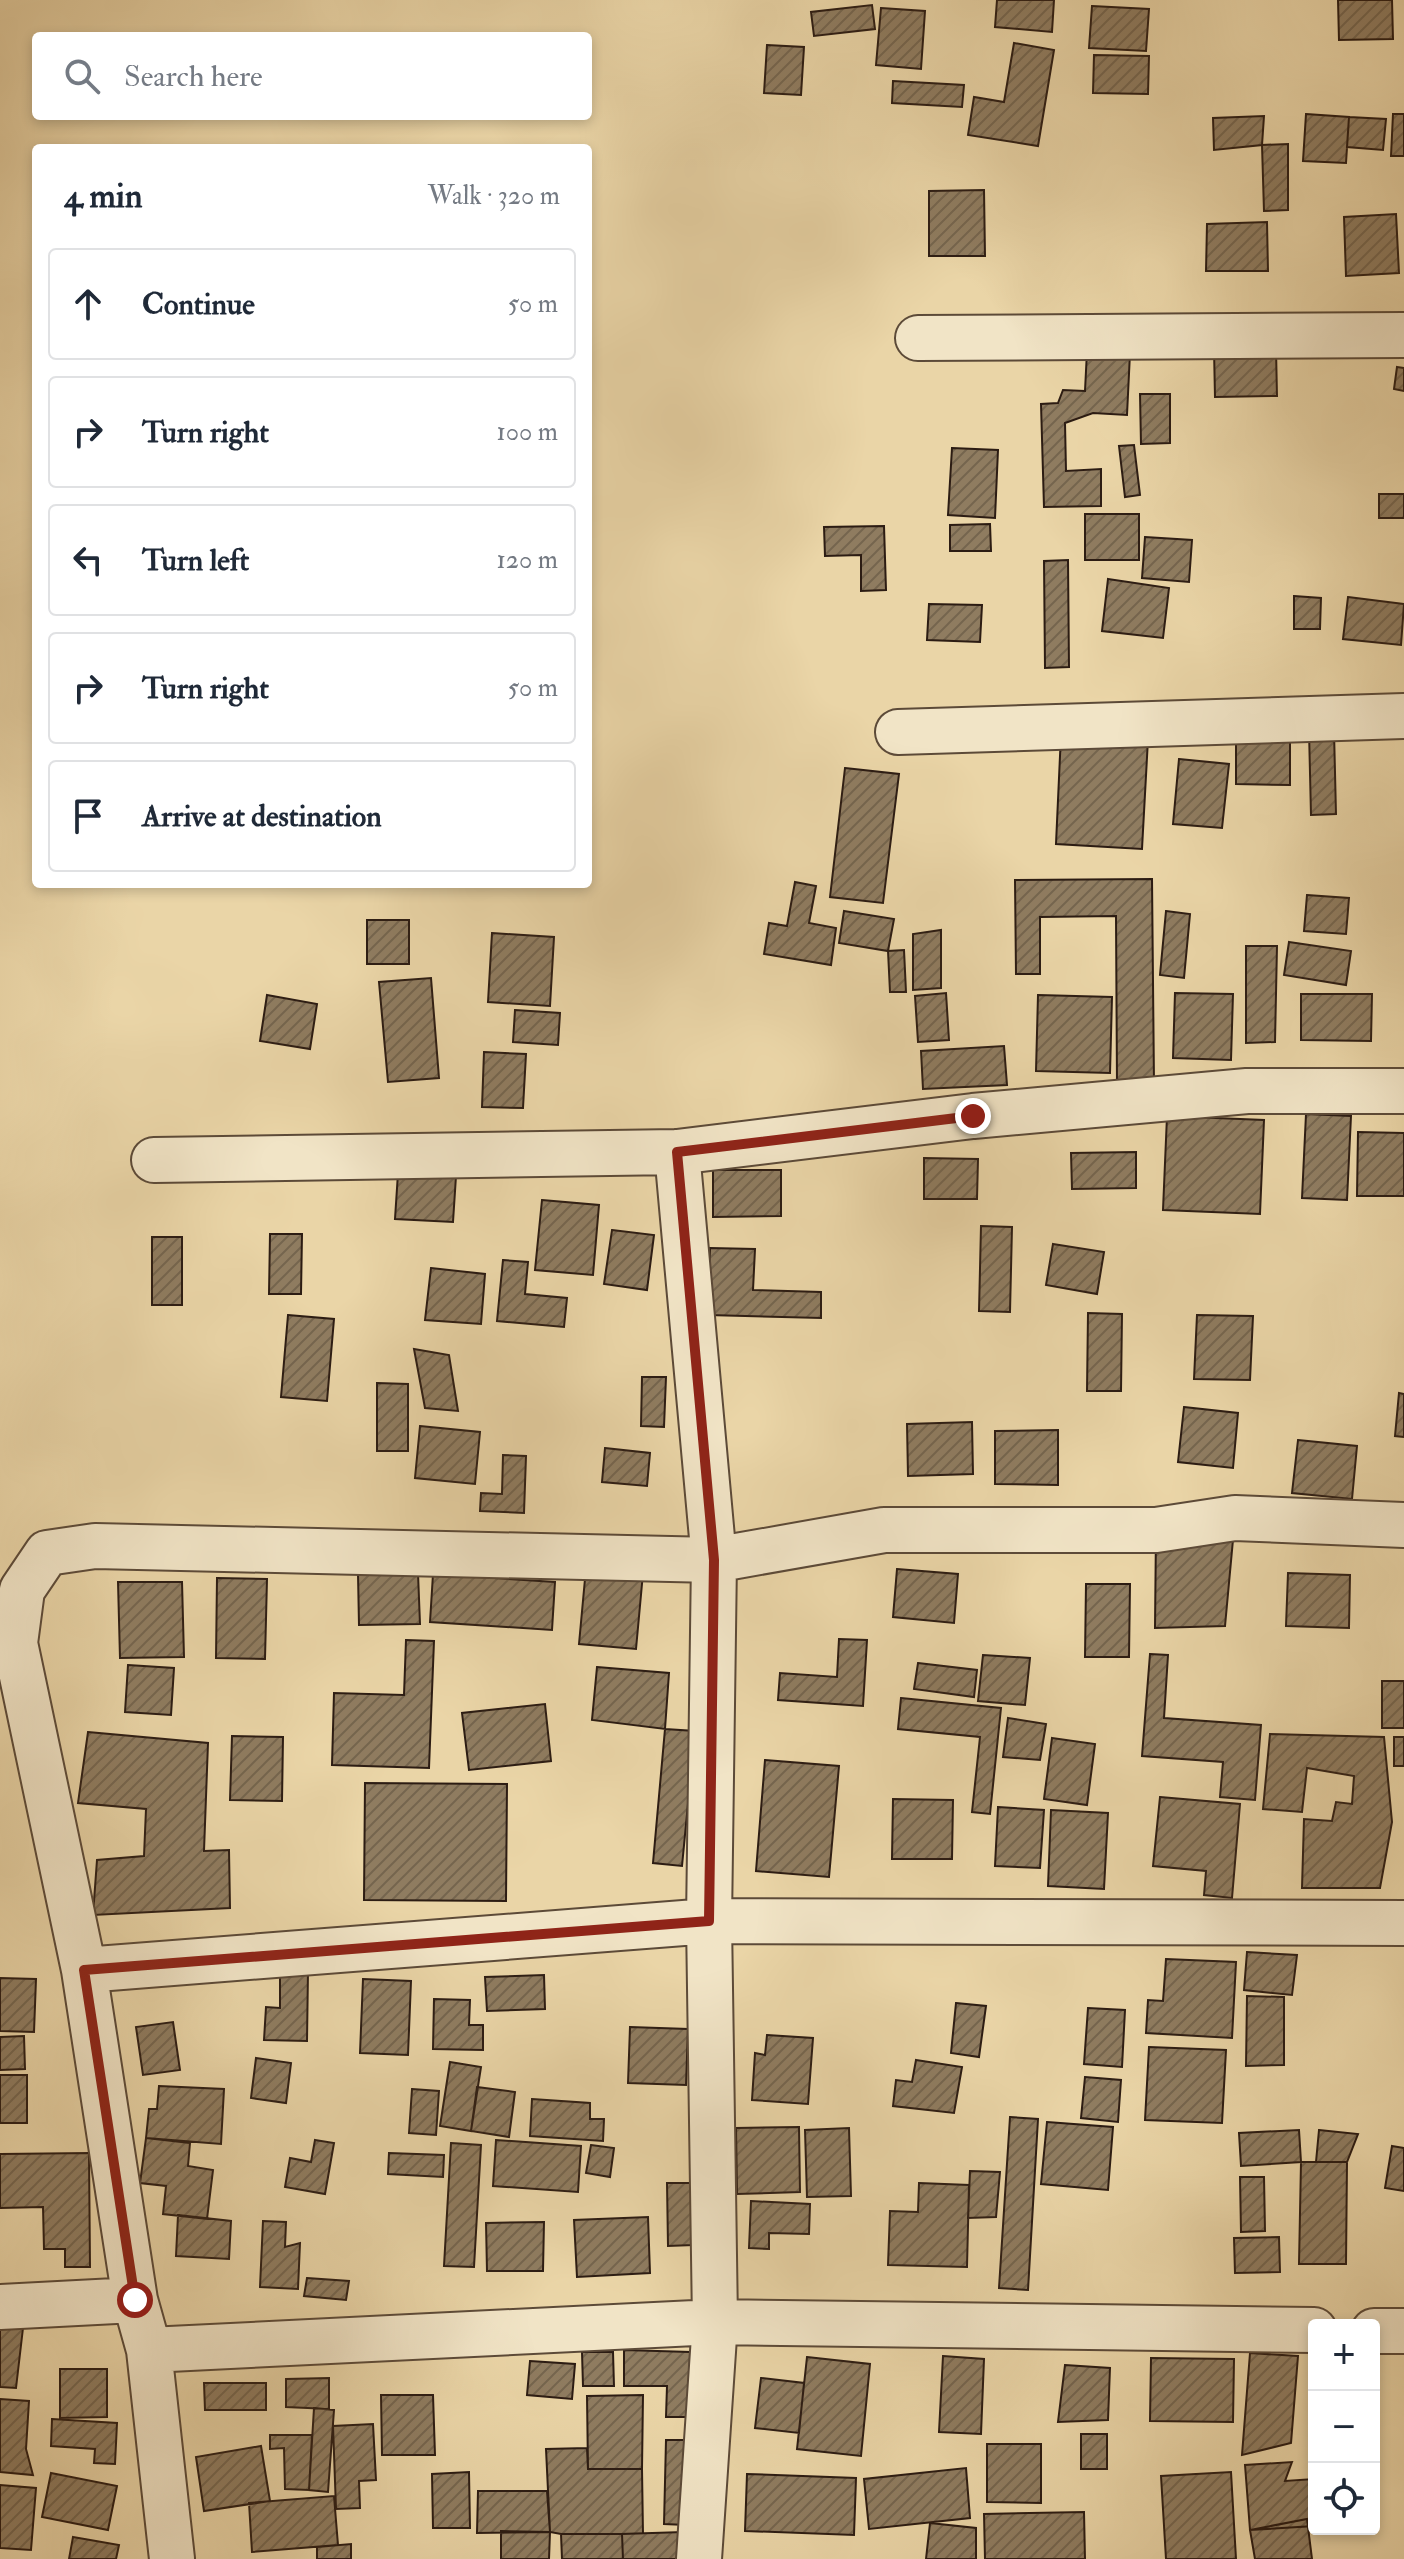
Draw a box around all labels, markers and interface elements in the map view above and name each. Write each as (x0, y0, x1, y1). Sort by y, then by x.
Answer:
search box (32, 32, 592, 120)
icon: search (60, 54, 104, 98)
text: Search here (124, 58, 263, 95)
text: 4 min (64, 175, 142, 218)
text: Walk · 320 m (428, 180, 560, 212)
icon: ahead (66, 282, 110, 326)
text: Continue (142, 286, 255, 323)
text: 50 m (508, 288, 558, 320)
icon: right (66, 410, 110, 454)
text: Turn right (142, 414, 269, 451)
text: 100 m (497, 416, 558, 448)
icon: left (66, 538, 110, 582)
text: Turn left (142, 542, 249, 579)
text: 120 m (497, 544, 558, 576)
icon: right (66, 666, 110, 710)
text: Turn right (142, 670, 269, 707)
text: 50 m (508, 672, 558, 704)
icon: arrive (66, 794, 110, 838)
text: Arrive at destination (142, 798, 382, 835)
route end (955, 1098, 991, 1134)
route start (117, 2282, 153, 2318)
map controls (1308, 2319, 1380, 2535)
button: + (1308, 2319, 1380, 2391)
button: − (1308, 2391, 1380, 2463)
button: locate (1308, 2463, 1380, 2535)

